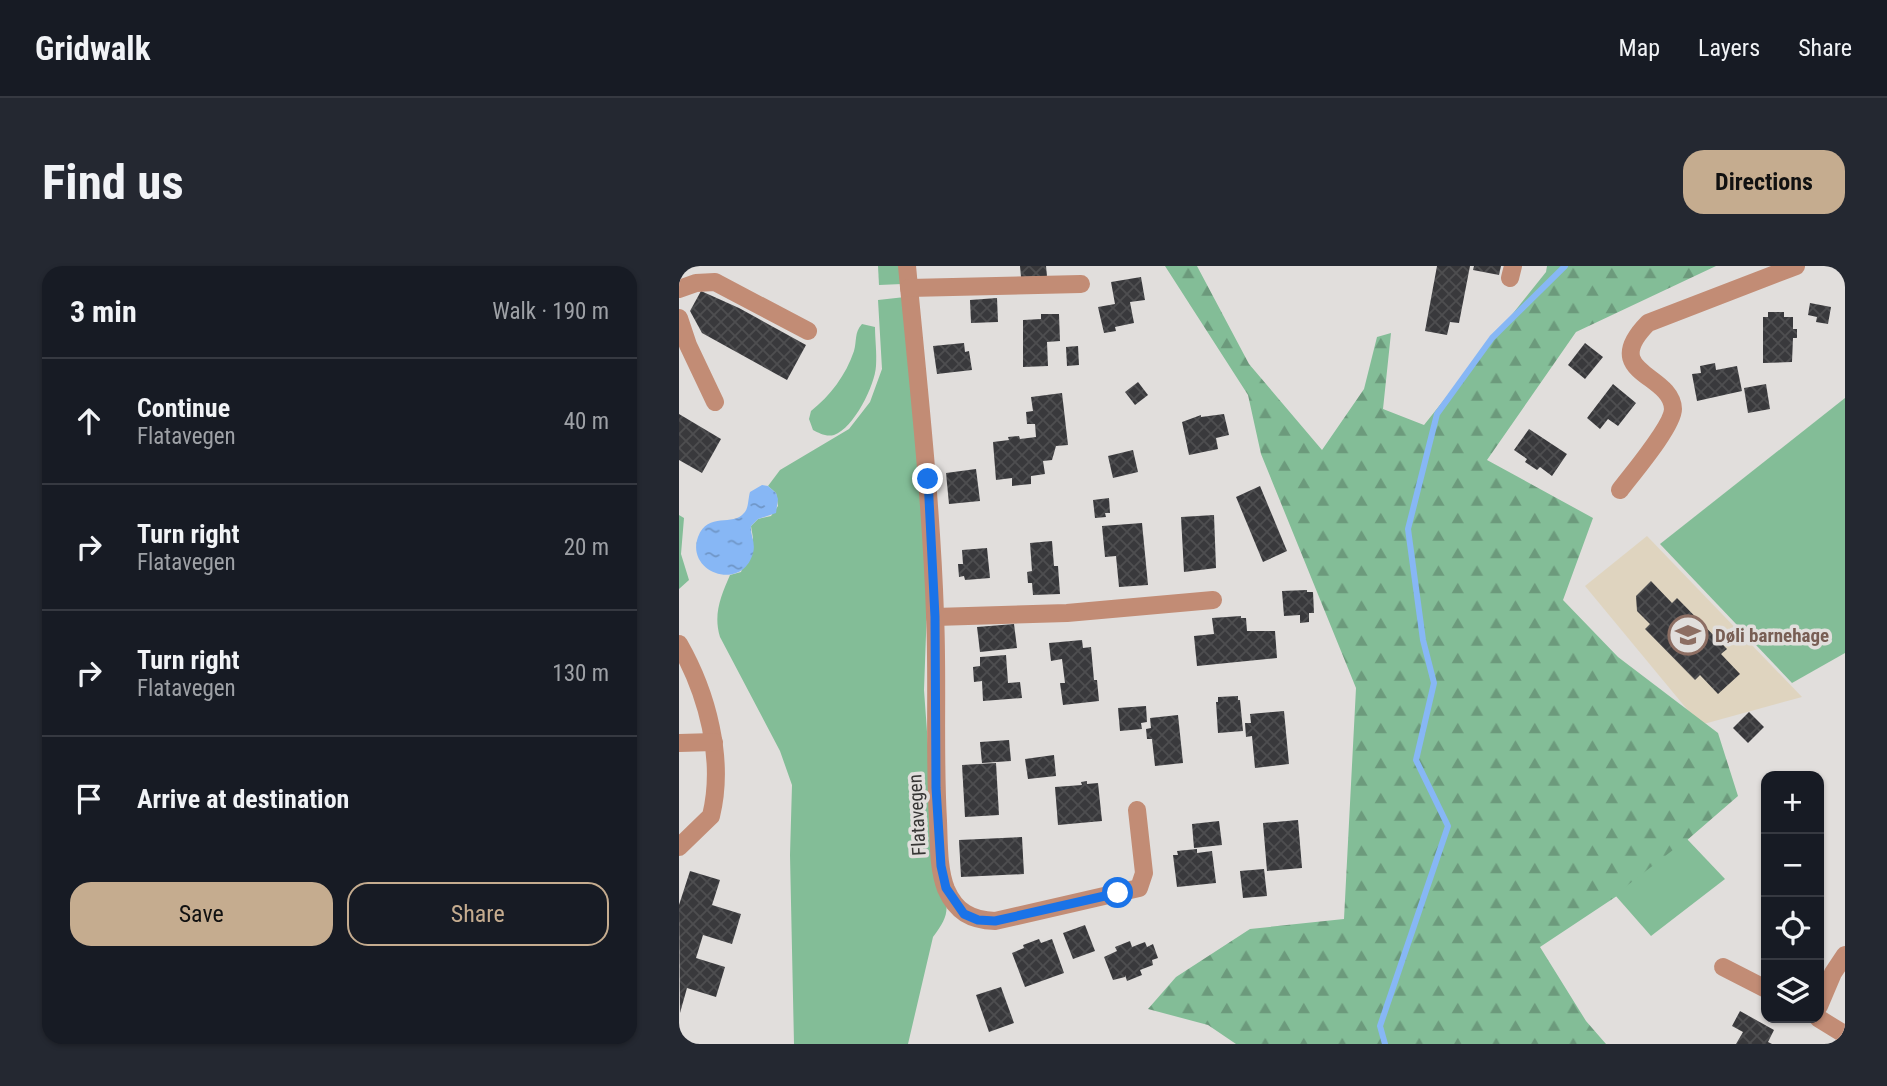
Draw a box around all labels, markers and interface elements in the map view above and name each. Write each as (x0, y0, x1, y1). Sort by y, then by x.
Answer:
text: Gridwalk (35, 29, 150, 68)
text: Map (1619, 34, 1660, 62)
text: Layers (1698, 34, 1760, 62)
text: Share (1798, 34, 1852, 62)
button: Directions (1683, 150, 1845, 214)
text: Find us (42, 154, 184, 211)
text: 3 min (70, 294, 137, 329)
text: Walk · 190 m (492, 298, 609, 325)
text: Continue (137, 393, 230, 423)
icon: ahead (70, 402, 108, 440)
text: 40 m (564, 408, 609, 435)
text: Flatavegen (137, 423, 236, 450)
route end (912, 463, 943, 494)
text: Turn right (137, 519, 239, 549)
icon: right (70, 528, 108, 566)
text: 20 m (564, 534, 609, 561)
text: Flatavegen (137, 549, 236, 576)
school or university icon: Døli barnehage (1667, 614, 1709, 656)
place label: Døli barnehage (1715, 624, 1829, 647)
text: Turn right (137, 645, 239, 675)
icon: right (70, 654, 108, 692)
text: 130 m (552, 660, 609, 687)
text: Flatavegen (137, 675, 236, 702)
map controls (1761, 771, 1824, 1023)
button: + (1761, 771, 1824, 834)
street label: Flatavegen (903, 774, 931, 856)
icon: arrive (70, 780, 108, 818)
text: Arrive at destination (137, 784, 349, 814)
button: − (1761, 834, 1824, 897)
route start (1102, 877, 1133, 908)
button: Save (70, 882, 333, 946)
button: Share (347, 882, 609, 946)
button: locate (1761, 897, 1824, 960)
button: layers (1761, 960, 1824, 1023)

